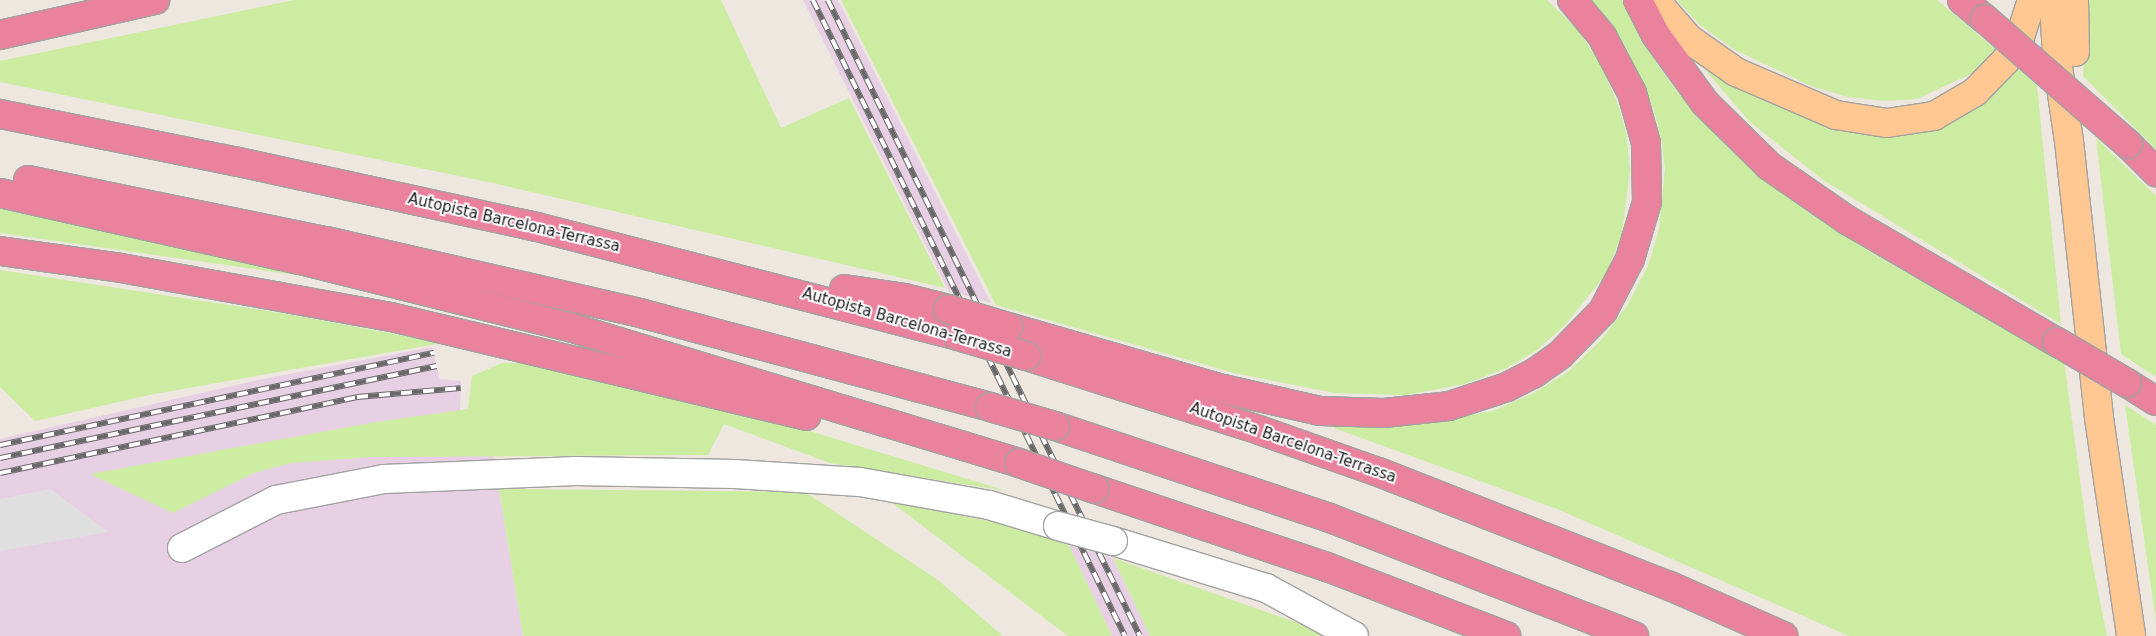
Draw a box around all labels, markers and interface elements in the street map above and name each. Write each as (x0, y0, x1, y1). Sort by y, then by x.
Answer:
street label: Autopista Barcelona-Terrassa (406, 190, 622, 256)
street label: Autopista Barcelona-Terrassa (800, 284, 1014, 362)
street label: Autopista Barcelona-Terrassa (1187, 399, 1399, 487)

